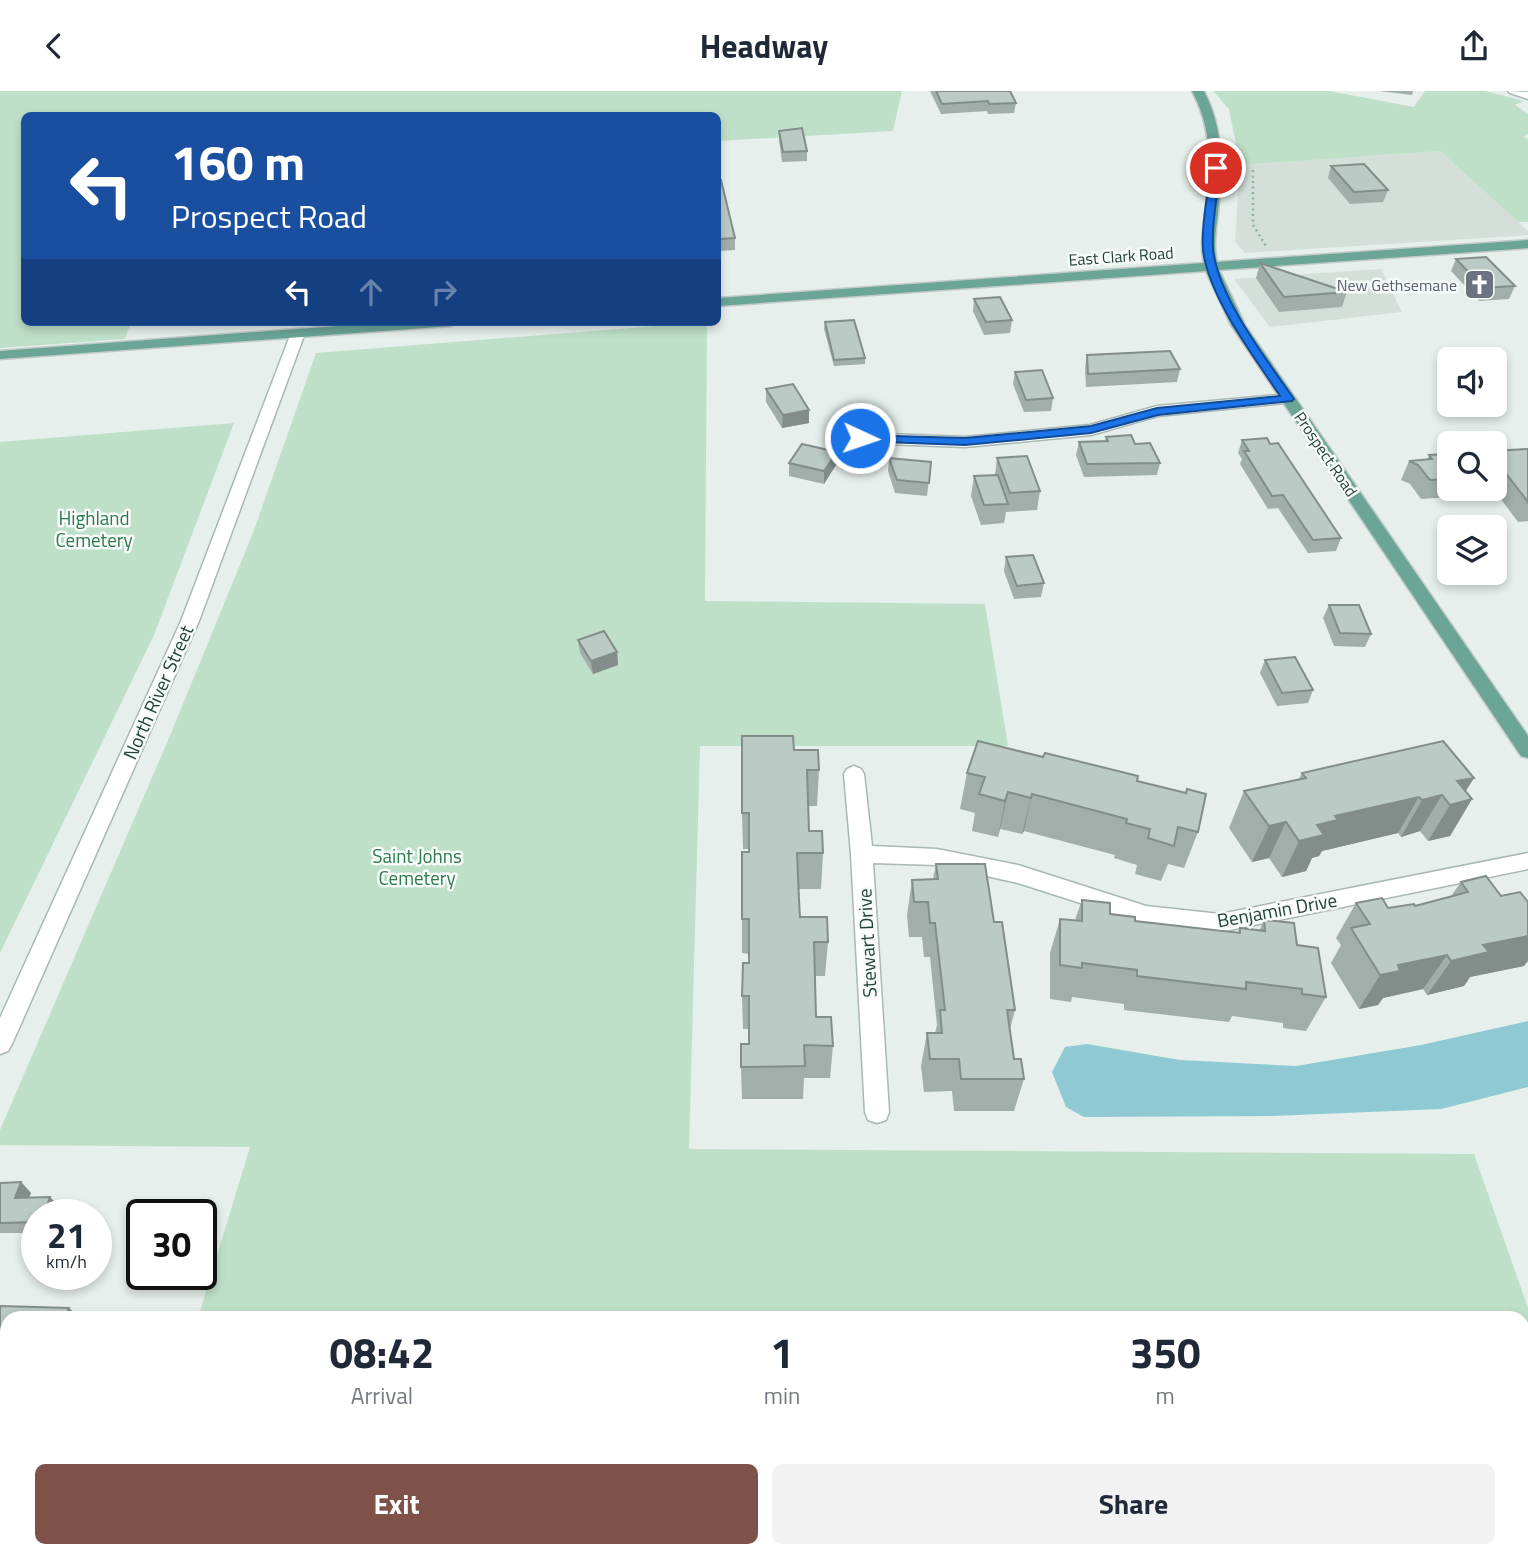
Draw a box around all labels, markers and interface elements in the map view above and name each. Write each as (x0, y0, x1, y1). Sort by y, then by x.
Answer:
text: Headway (700, 22, 828, 70)
icon: back (35, 27, 73, 65)
icon: share (1455, 27, 1493, 65)
text: 160 m (171, 124, 305, 199)
pin (1186, 138, 1246, 198)
icon: left (56, 140, 147, 231)
icon: arrive (1197, 149, 1235, 187)
text: Prospect Road (171, 192, 367, 240)
street label: East Clark Road (1068, 240, 1174, 272)
church icon: New Gethsemane (1463, 268, 1497, 302)
icon: left (279, 273, 317, 311)
icon: ahead (352, 273, 390, 311)
icon: right (425, 273, 463, 311)
place label: New Gethsemane (1337, 273, 1457, 297)
map controls (1437, 347, 1507, 585)
button: sound (1437, 347, 1507, 417)
position arrow (823, 401, 897, 475)
street label: Prospect Road (1289, 407, 1363, 501)
button: search (1437, 431, 1507, 501)
park label: Highland Cemetery (55, 503, 133, 554)
button: layers (1437, 515, 1507, 585)
street label: North River Street (115, 620, 200, 764)
park label: Saint Johns Cemetery (372, 841, 462, 892)
street label: Benjamin Drive (1215, 885, 1339, 934)
street label: Stewart Drive (849, 888, 884, 998)
speed limit sign: 30 (126, 1199, 217, 1290)
text: 21 (47, 1208, 86, 1262)
text: km/h (46, 1248, 87, 1275)
text: 08:42 (329, 1320, 434, 1384)
text: 1 (770, 1320, 794, 1384)
text: 350 (1130, 1320, 1200, 1384)
text: Arrival (351, 1378, 413, 1413)
text: min (764, 1378, 800, 1413)
text: m (1156, 1378, 1175, 1413)
button: Exit (35, 1464, 758, 1544)
button: Share (772, 1464, 1495, 1544)

